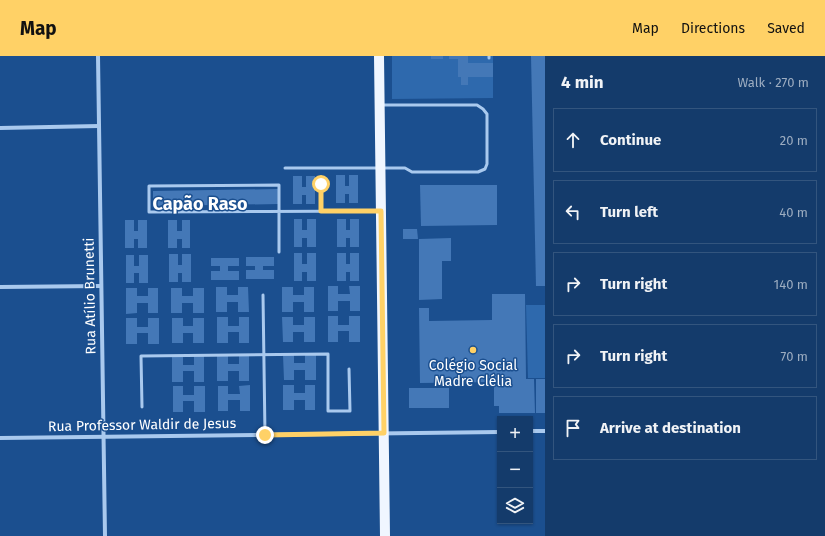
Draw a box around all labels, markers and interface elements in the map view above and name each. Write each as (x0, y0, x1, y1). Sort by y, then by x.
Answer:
text: Map (20, 17, 57, 40)
text: Map (632, 20, 659, 37)
text: Directions (681, 20, 745, 37)
text: Saved (767, 20, 805, 37)
text: 4 min (561, 72, 604, 93)
text: Walk · 270 m (737, 75, 809, 90)
icon: ahead (562, 129, 584, 151)
text: Continue (600, 131, 661, 149)
text: 20 m (780, 133, 808, 148)
route start (312, 175, 330, 193)
district label: Capão Raso (152, 193, 248, 215)
icon: left (562, 201, 584, 223)
text: Turn left (600, 203, 658, 221)
text: 40 m (779, 205, 808, 220)
street label: Rua Atílio Brunetti (80, 237, 100, 355)
icon: right (562, 273, 584, 295)
text: Turn right (600, 275, 667, 293)
text: 140 m (774, 277, 808, 292)
marker: Colégio Social Madre Clélia (468, 345, 478, 355)
icon: right (562, 345, 584, 367)
text: Turn right (600, 347, 667, 365)
text: 70 m (781, 349, 808, 364)
place label: Colégio Social Madre Clélia (429, 357, 517, 390)
street label: Rua Professor Waldir de Jesus (48, 415, 237, 435)
map controls (497, 416, 533, 524)
button: + (497, 416, 533, 452)
icon: arrive (562, 417, 584, 439)
text: Arrive at destination (600, 419, 741, 437)
route end (256, 426, 274, 444)
button: − (497, 452, 533, 488)
button: layers (497, 488, 533, 524)

